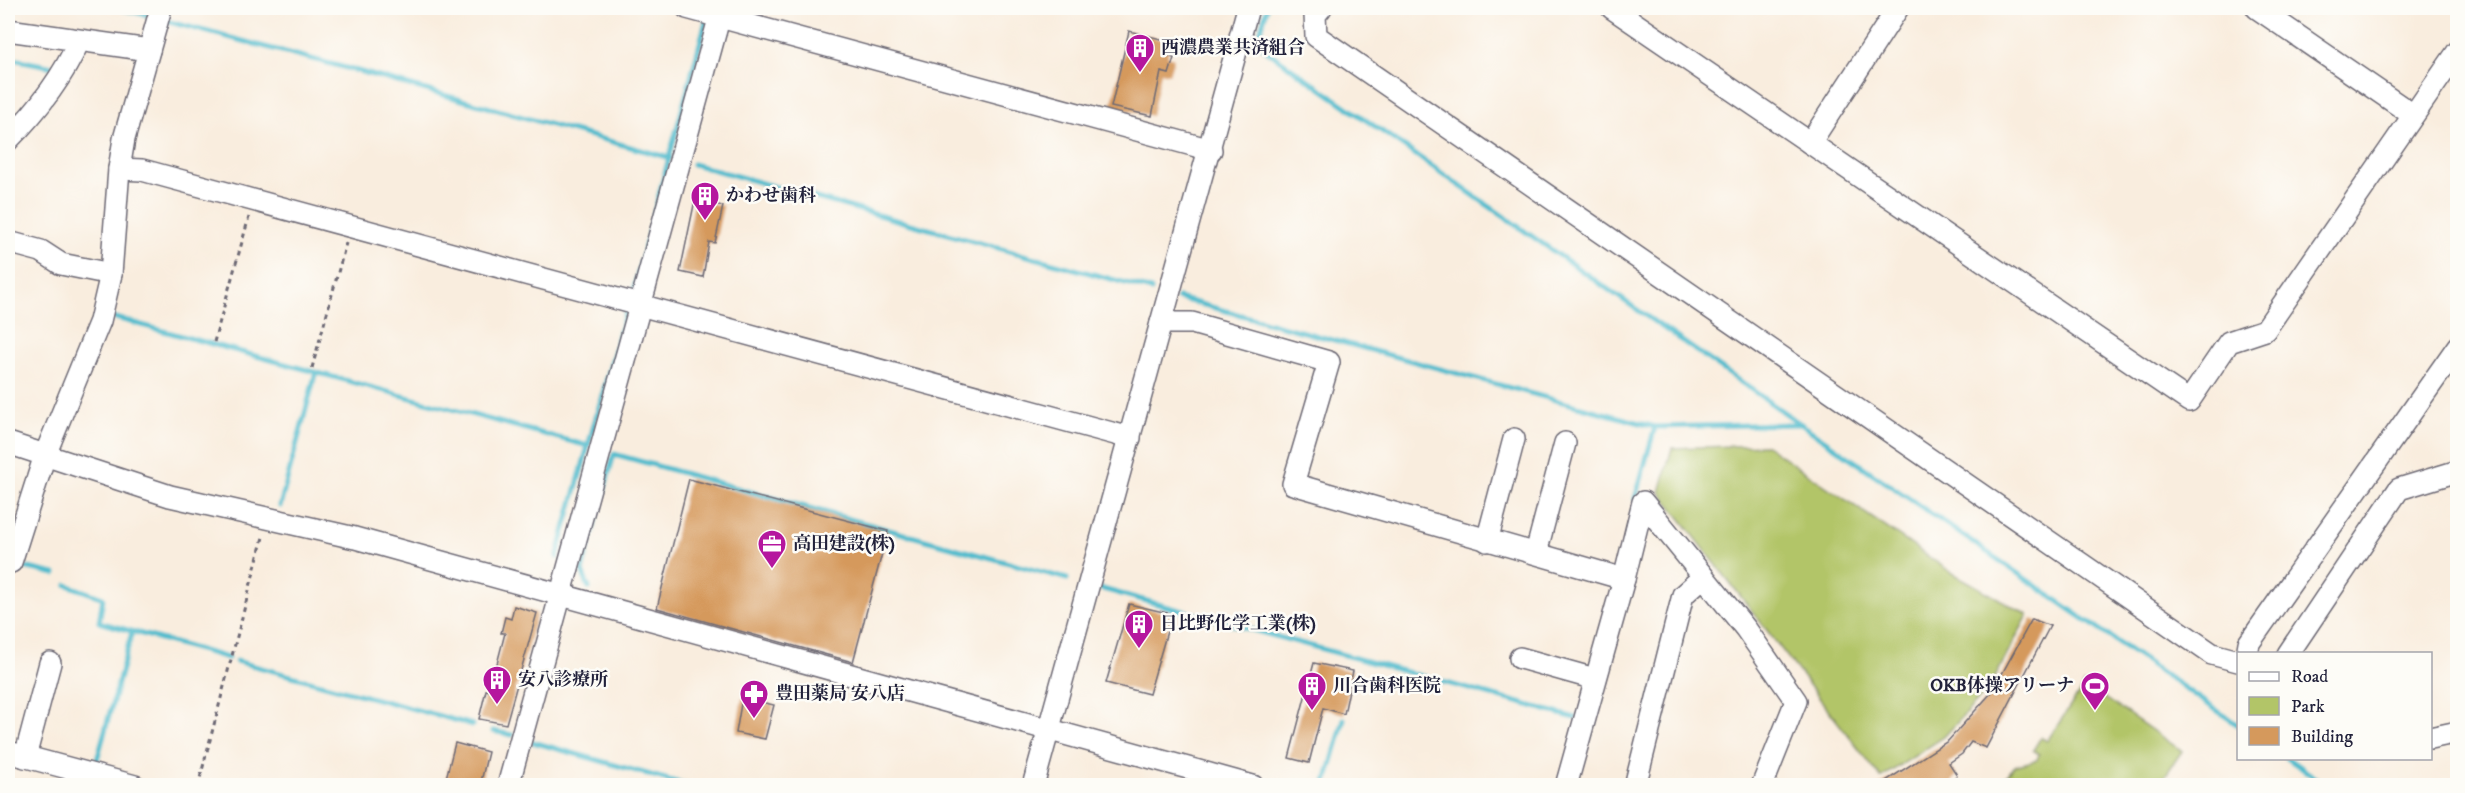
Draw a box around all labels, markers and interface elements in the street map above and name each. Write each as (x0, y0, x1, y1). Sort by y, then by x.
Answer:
building icon: 西濃農業共済組合 (1124, 32, 1156, 74)
place label: 西濃農業共済組合 (1161, 37, 1305, 59)
building icon: かわせ歯科 (689, 180, 721, 222)
place label: かわせ歯科 (726, 185, 816, 207)
office icon: 高田建設(株) (756, 528, 788, 570)
place label: 高田建設(株) (793, 533, 895, 555)
building icon: 日比野化学工業(株) (1123, 608, 1155, 650)
place label: 日比野化学工業(株) (1160, 613, 1316, 635)
legend (2237, 652, 2432, 760)
building icon: 安八診療所 (481, 664, 513, 706)
text: Road (2291, 666, 2328, 688)
place label: 安八診療所 (518, 669, 608, 691)
building icon: 川合歯科医院 (1296, 670, 1328, 712)
sports icon: OKB体操アリーナ (2079, 670, 2111, 712)
place label: 川合歯科医院 (1333, 675, 1441, 697)
place label: OKB体操アリーナ (1930, 675, 2074, 697)
pharmacy icon: 豊田薬局 安八店 (738, 678, 770, 720)
place label: 豊田薬局 安八店 (775, 683, 905, 705)
text: Park (2291, 696, 2325, 718)
text: Building (2291, 726, 2353, 748)

